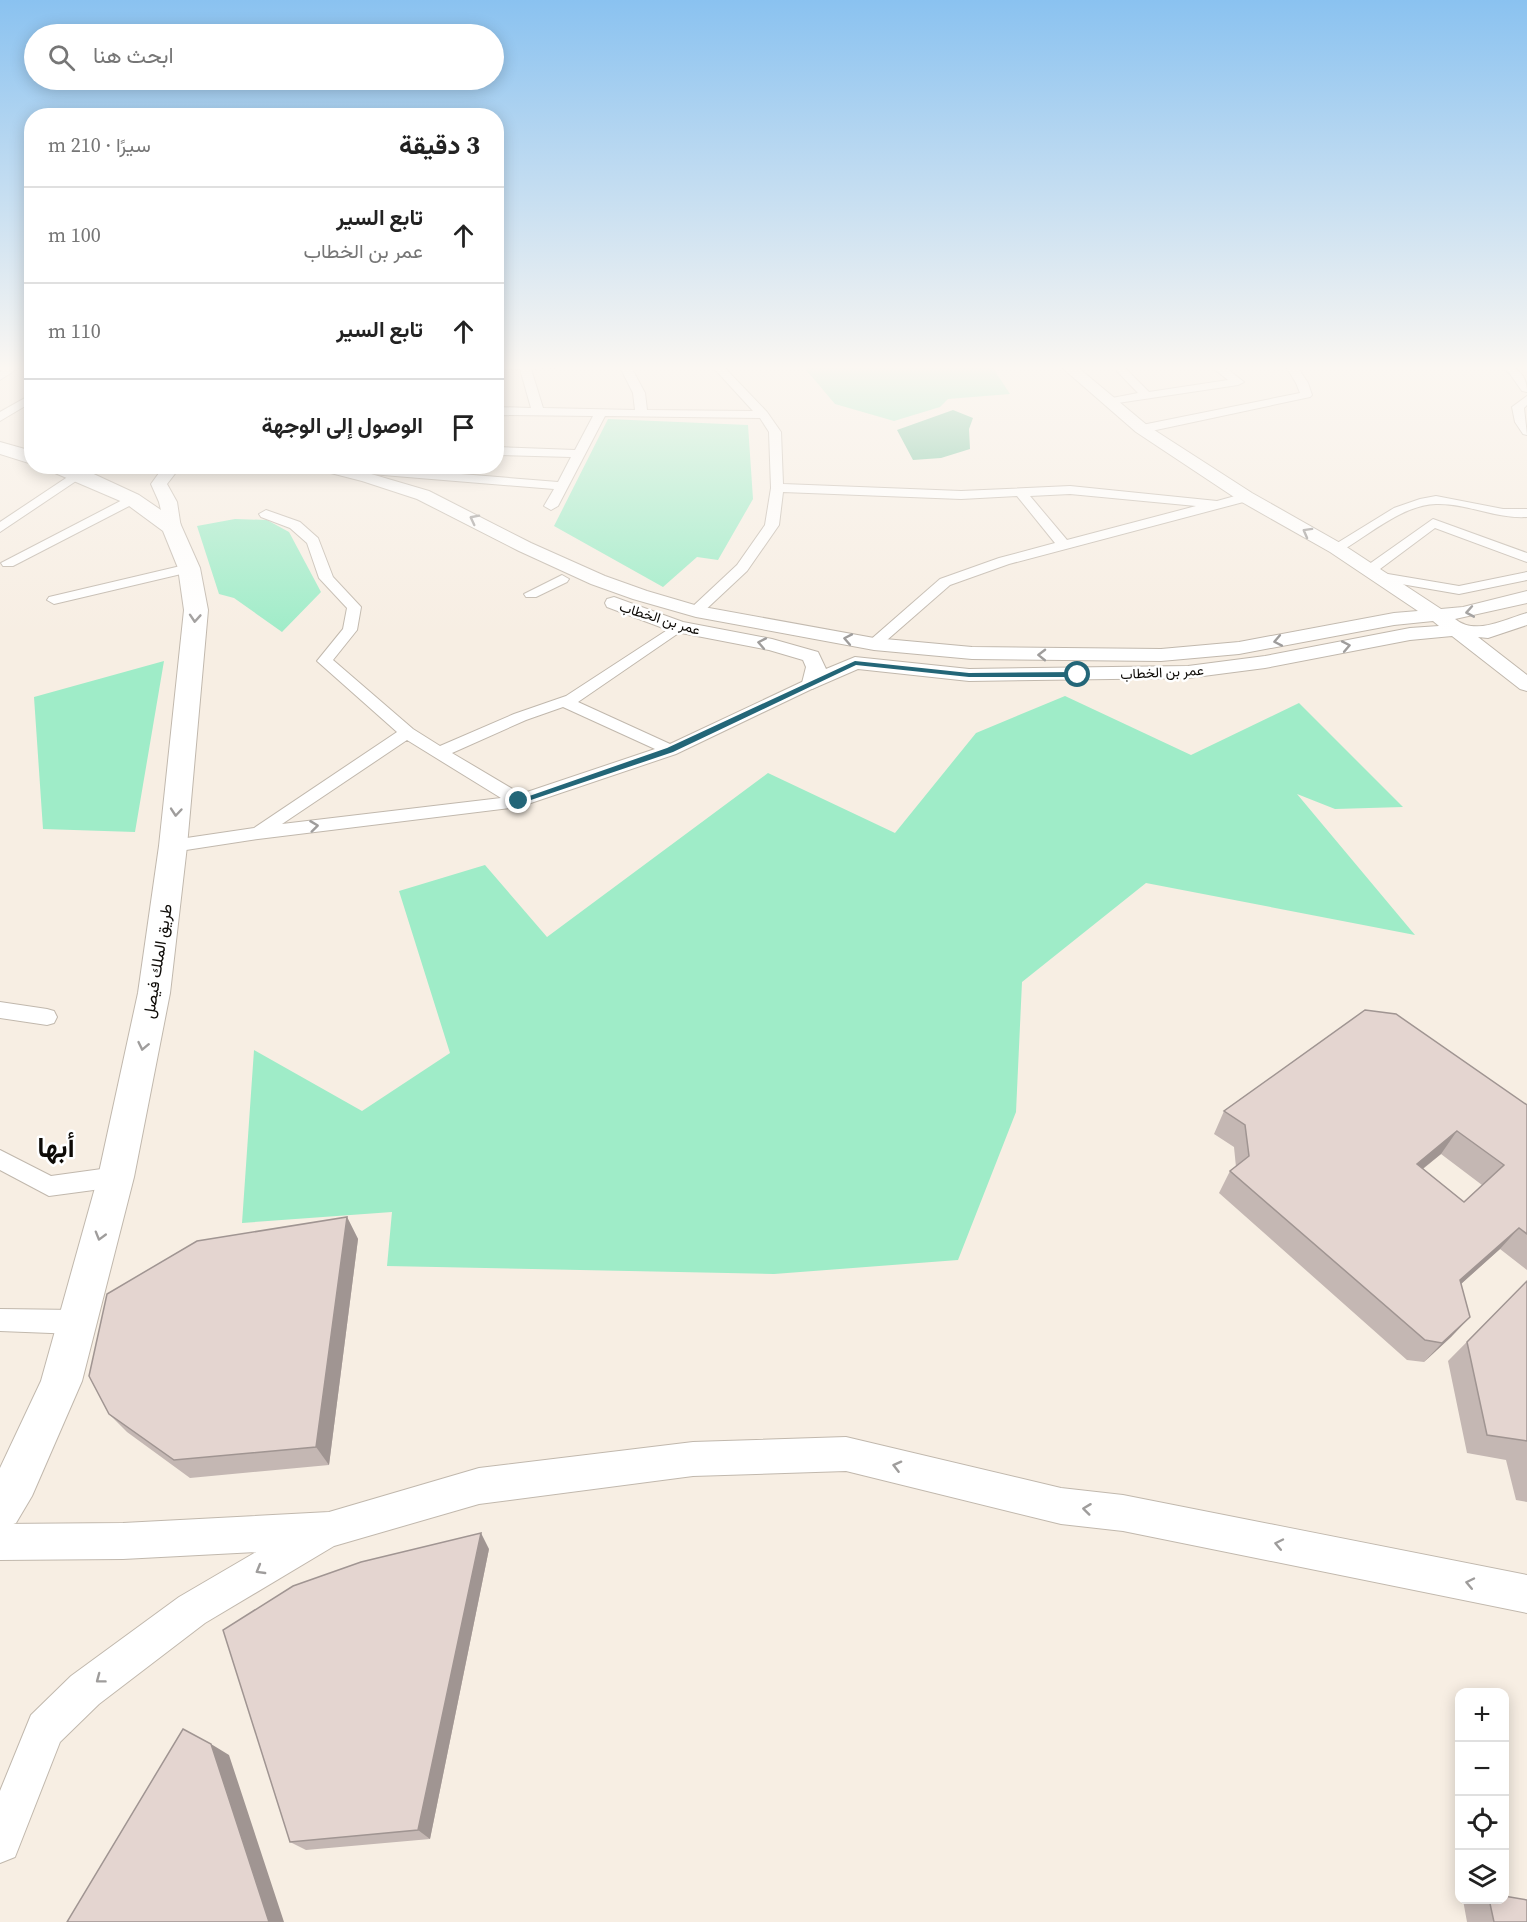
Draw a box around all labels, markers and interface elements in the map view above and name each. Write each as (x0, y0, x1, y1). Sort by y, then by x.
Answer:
search box (24, 24, 504, 90)
text: ابحث هنا (93, 40, 174, 70)
icon: search (45, 41, 78, 74)
text: 3 دقيقة (399, 127, 480, 163)
text: سيرًا · 210 m (48, 131, 151, 159)
text: تابع السير (336, 202, 423, 232)
icon: ahead (447, 219, 480, 252)
text: 100 m (48, 221, 101, 249)
text: عمر بن الخطاب (303, 237, 423, 265)
text: تابع السير (336, 314, 423, 344)
icon: ahead (447, 315, 480, 348)
text: 110 m (48, 317, 101, 345)
text: الوصول إلى الوجهة (261, 410, 423, 440)
icon: arrive (447, 411, 480, 444)
one-way arrow (469, 515, 480, 527)
one-way arrow (1303, 527, 1313, 539)
street label: عمر بن الخطاب (617, 596, 703, 640)
one-way arrow (1466, 605, 1475, 617)
one-way arrow (188, 613, 201, 622)
one-way arrow (843, 633, 853, 646)
one-way arrow (1273, 634, 1283, 647)
one-way arrow (757, 637, 767, 650)
one-way arrow (1341, 640, 1351, 653)
one-way arrow (1037, 649, 1046, 661)
street label: عمر بن الخطاب (1120, 660, 1204, 684)
route start (1064, 661, 1090, 687)
route end (505, 787, 531, 813)
one-way arrow (170, 807, 183, 816)
one-way arrow (310, 820, 319, 832)
street label: طريق الملك فيصل (137, 902, 177, 1020)
one-way arrow (137, 1041, 150, 1051)
district label: أبها (37, 1128, 75, 1166)
one-way arrow (94, 1231, 107, 1241)
one-way arrow (892, 1461, 902, 1474)
one-way arrow (1082, 1503, 1092, 1515)
one-way arrow (1274, 1538, 1284, 1551)
one-way arrow (256, 1563, 266, 1574)
one-way arrow (1465, 1577, 1475, 1590)
one-way arrow (95, 1672, 106, 1683)
map controls (1455, 1688, 1509, 1904)
button: + (1455, 1688, 1509, 1742)
button: − (1455, 1742, 1509, 1796)
button: locate (1455, 1796, 1509, 1850)
button: layers (1455, 1850, 1509, 1904)

